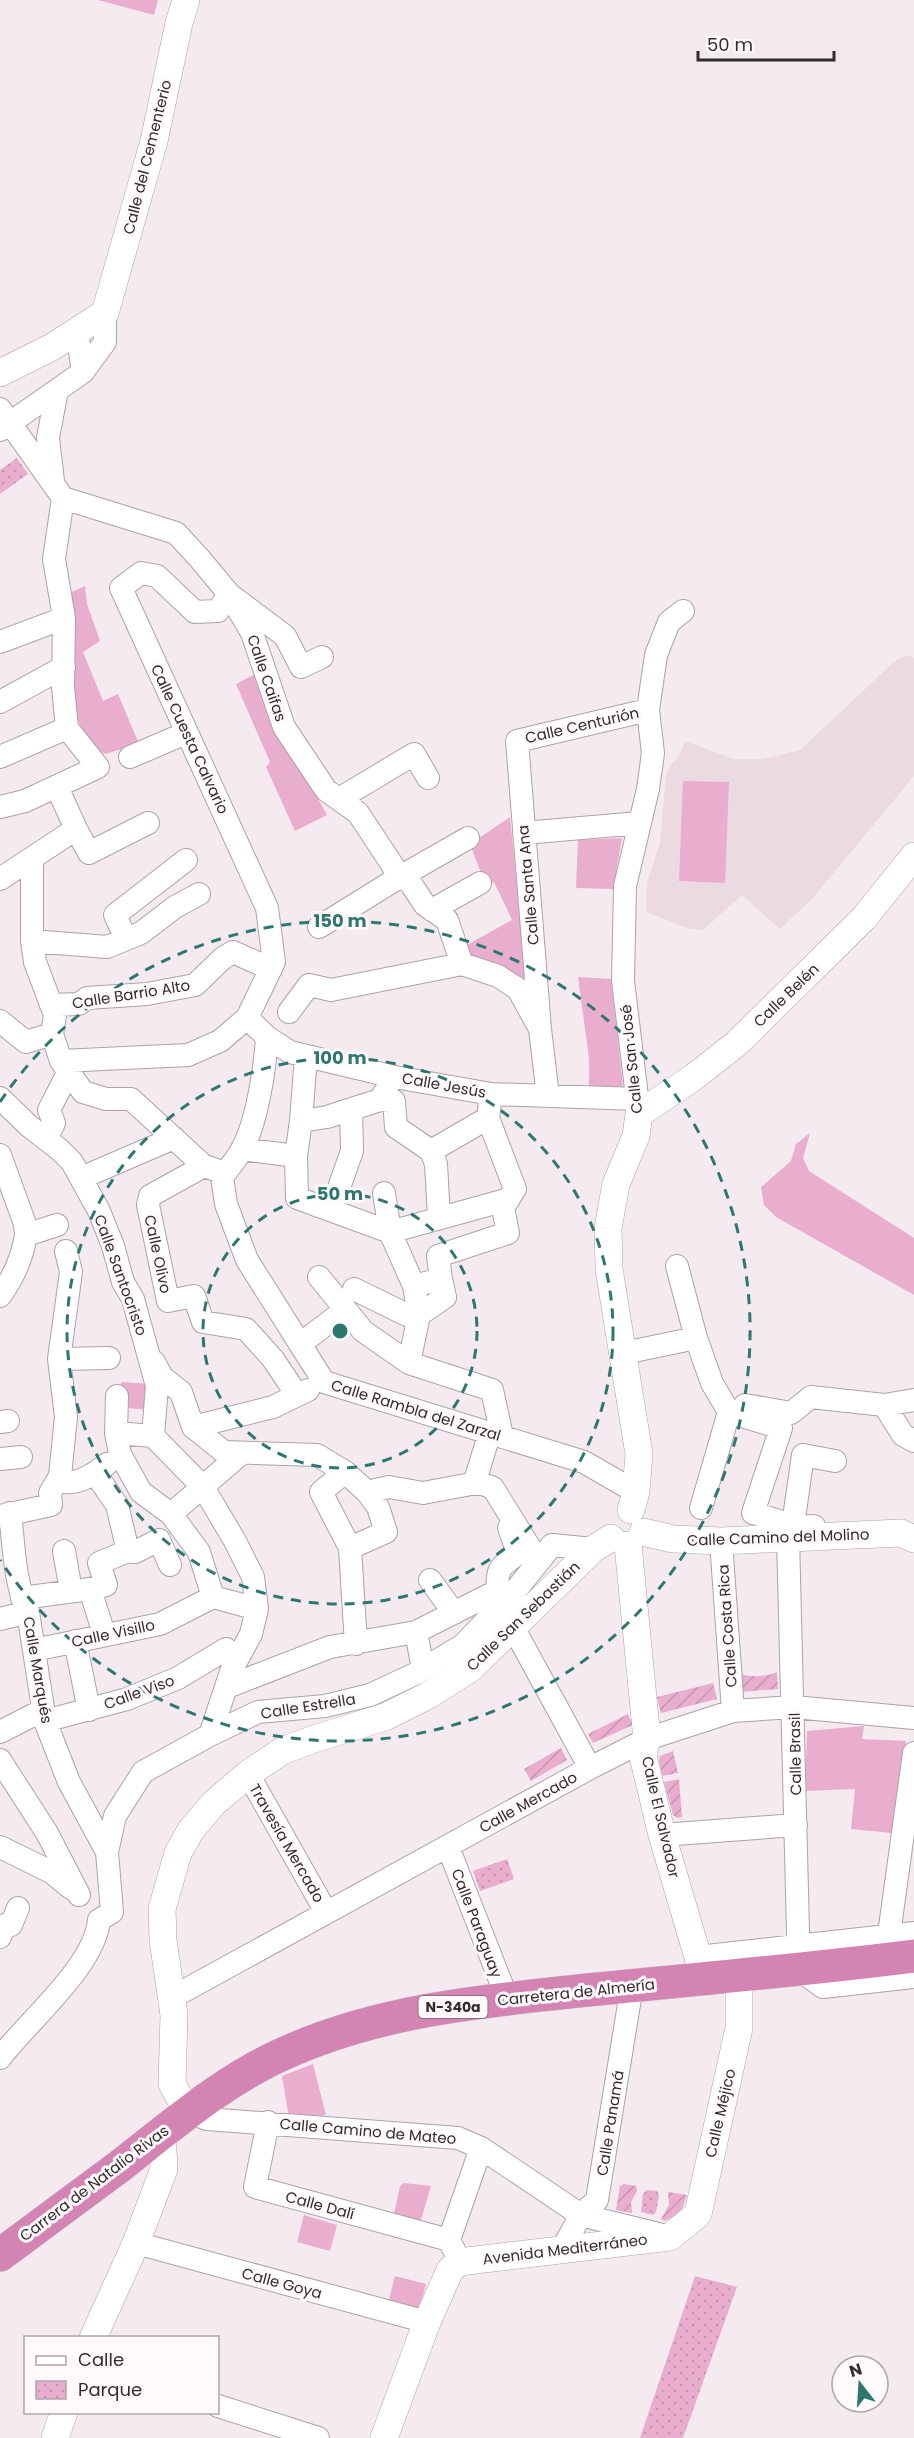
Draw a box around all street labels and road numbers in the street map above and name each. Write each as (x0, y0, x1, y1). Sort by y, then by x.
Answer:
street label: Calle del Cementerio (118, 78, 176, 236)
street label: Calle Caifas (242, 632, 292, 724)
street label: Calle Cuesta Calvario (146, 661, 234, 817)
street label: Calle Centurión (523, 702, 641, 748)
street label: Calle Santa Ana (512, 824, 544, 946)
street label: Calle Belén (749, 958, 823, 1032)
street label: Calle Barrio Alto (71, 974, 191, 1014)
street label: Calle San José (615, 1003, 647, 1115)
street label: Calle Jesús (400, 1067, 488, 1103)
street label: Calle Santocristo (89, 1212, 153, 1338)
street label: Calle Olivo (139, 1213, 177, 1295)
street label: Calle Rambla del Zarzal (328, 1374, 504, 1446)
street label: Calle Camino del Molino (686, 1523, 870, 1551)
street label: Calle San Sebastián (462, 1556, 584, 1676)
street label: Calle Costa Rica (712, 1564, 742, 1688)
street label: Calle Visillo (69, 1614, 157, 1652)
street label: Calle Marqués (18, 1615, 58, 1725)
street label: Calle Viso (101, 1670, 177, 1714)
street label: Calle Estrella (259, 1688, 357, 1724)
street label: Calle Brasil (784, 1713, 806, 1795)
street label: Calle El Salvador (637, 1754, 685, 1880)
street label: Calle Mercado (475, 1766, 581, 1838)
street label: Travesía Mercado (244, 1780, 330, 1906)
street label: Calle Paraguay (447, 1865, 508, 1981)
street label: Carretera de Almería (496, 1973, 656, 2011)
road number: N-340a (418, 1996, 488, 2018)
street label: Calle Méjico (700, 2066, 740, 2160)
street label: Calle Panamá (591, 2069, 629, 2177)
street label: Calle Camino de Mateo (279, 2113, 457, 2149)
street label: Carrera de Natalio Rivas (15, 2120, 173, 2246)
street label: Calle Dalí (283, 2186, 357, 2224)
street label: Avenida Mediterráneo (481, 2228, 649, 2270)
street label: Calle Goya (240, 2262, 324, 2304)

